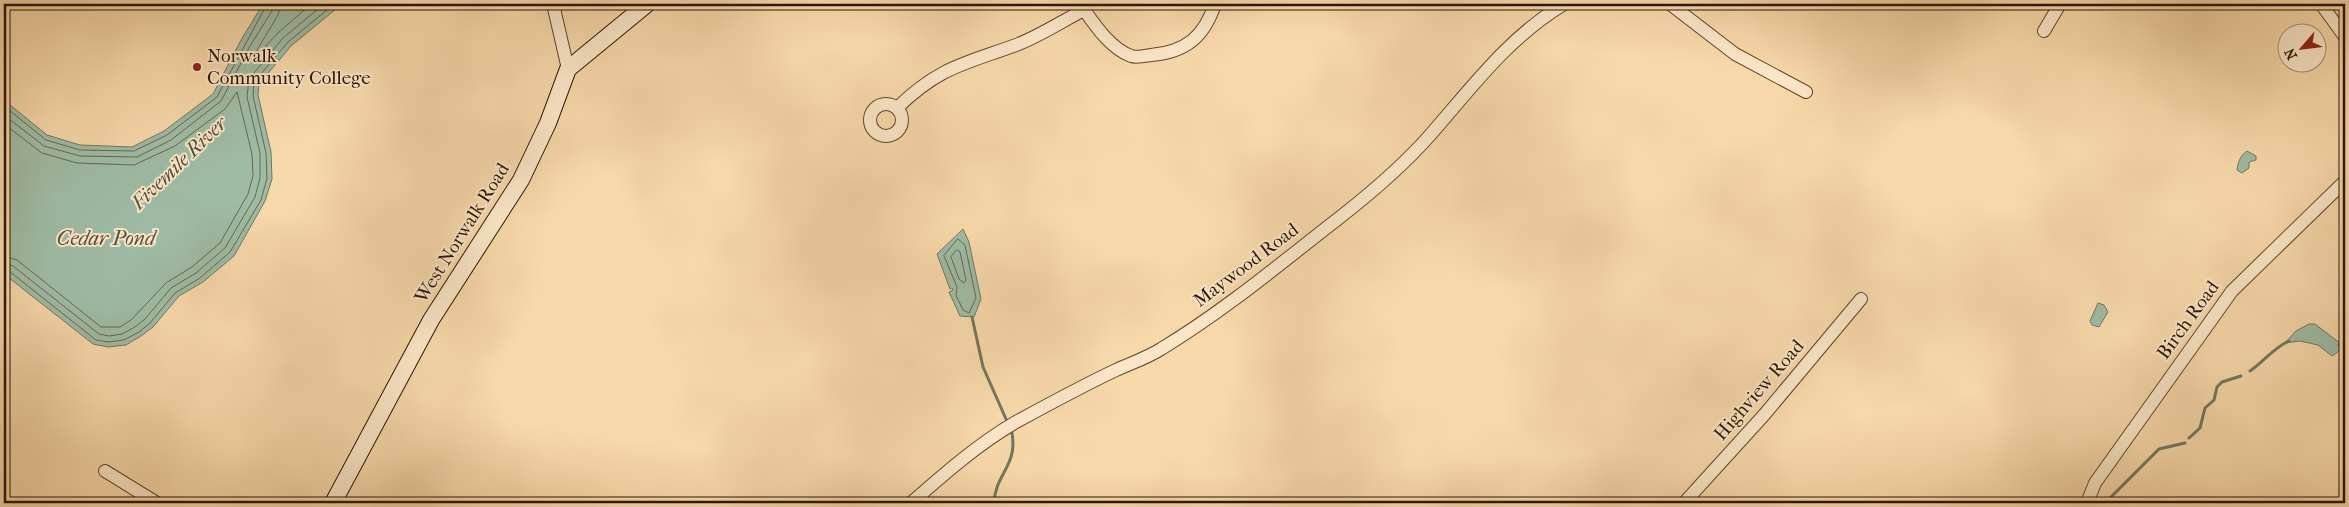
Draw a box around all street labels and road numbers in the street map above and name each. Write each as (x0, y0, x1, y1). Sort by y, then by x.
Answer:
street label: West Norwalk Road (410, 159, 514, 308)
street label: Maywood Road (1189, 218, 1303, 312)
street label: Birch Road (2152, 276, 2224, 363)
street label: Highview Road (1709, 335, 1809, 445)

